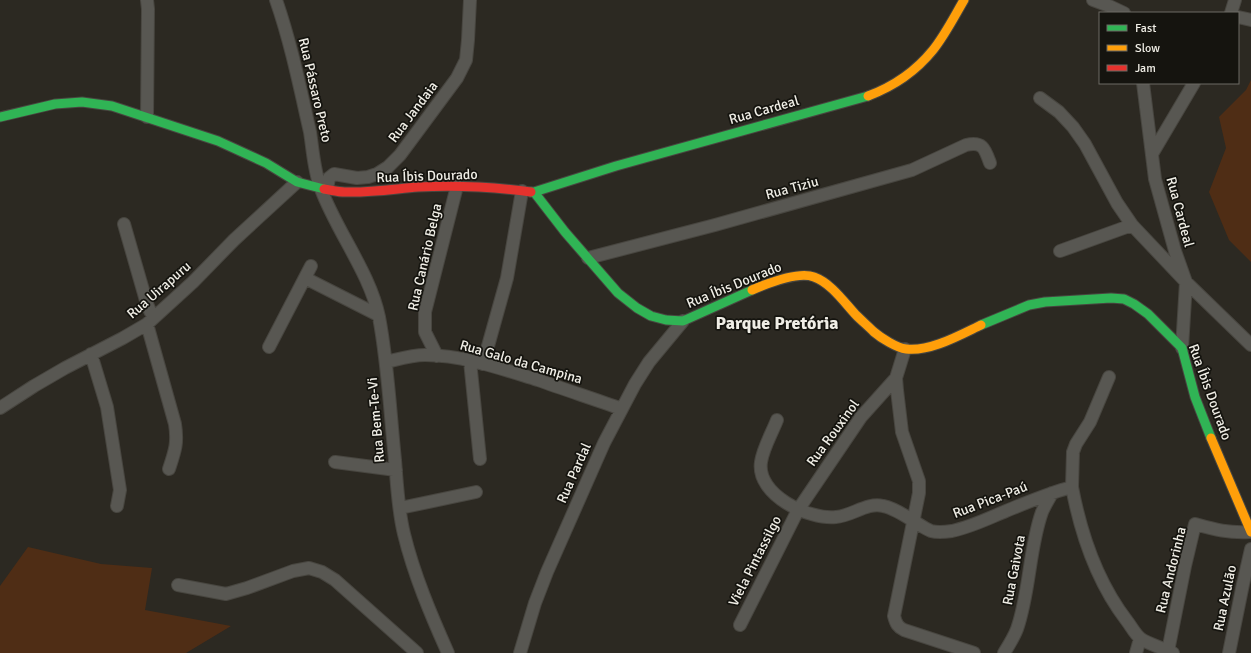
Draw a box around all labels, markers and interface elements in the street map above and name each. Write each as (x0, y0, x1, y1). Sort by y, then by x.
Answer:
legend (1099, 12, 1239, 84)
text: Fast (1135, 21, 1156, 36)
street label: Rua Pássaro Preto (295, 36, 335, 144)
text: Slow (1135, 41, 1160, 56)
text: Jam (1135, 61, 1156, 76)
street label: Rua Jandaia (385, 78, 441, 146)
street label: Rua Cardeal (727, 92, 801, 128)
street label: Rua Íbis Dourado (376, 166, 478, 186)
street label: Rua Tiziu (764, 173, 820, 203)
street label: Rua Cardeal (1162, 175, 1198, 249)
street label: Rua Canário Belga (404, 202, 446, 312)
street label: Rua Uirapuru (124, 258, 194, 322)
street label: Rua Íbis Dourado (684, 258, 784, 312)
district label: Parque Pretória (715, 312, 839, 334)
street label: Rua Galo da Campina (458, 336, 584, 388)
street label: Rua Íbis Dourado (1185, 342, 1235, 442)
street label: Rua Bem-Te-Vi (364, 377, 388, 463)
street label: Rua Rouxinol (803, 396, 863, 470)
street label: Rua Pardal (553, 440, 595, 506)
street label: Rua Pica-Paú (950, 478, 1030, 522)
street label: Viela Pintassilgo (725, 513, 785, 609)
street label: Rua Andorinha (1152, 525, 1190, 615)
street label: Rua Gaivota (999, 533, 1029, 607)
street label: Rua Azulão (1210, 564, 1240, 632)

